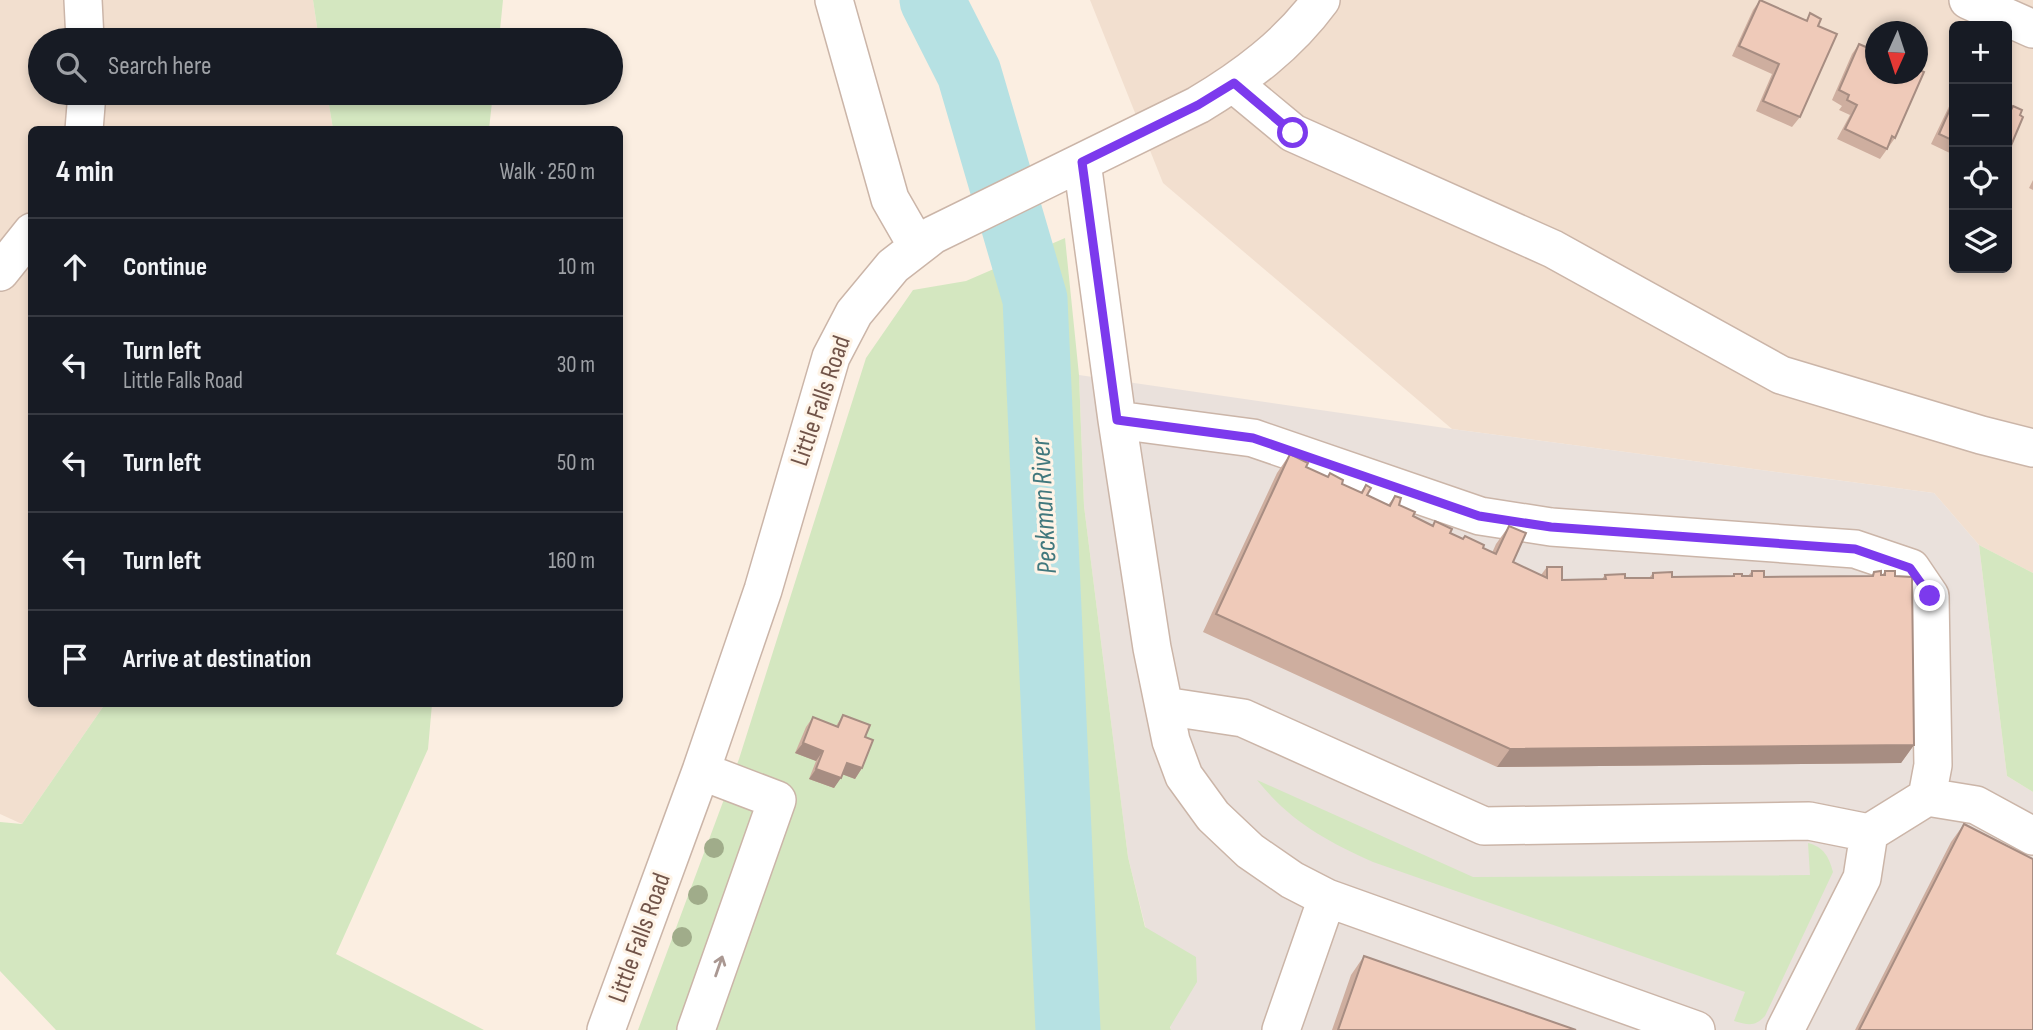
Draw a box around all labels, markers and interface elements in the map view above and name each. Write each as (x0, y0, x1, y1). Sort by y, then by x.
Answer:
north arrow (1865, 21, 1928, 84)
map controls (1949, 21, 2012, 273)
button: + (1949, 21, 2012, 84)
search box (28, 28, 623, 105)
icon: search (52, 48, 90, 86)
text: Search here (108, 51, 211, 82)
button: − (1949, 84, 2012, 147)
route start (1277, 117, 1308, 148)
button: locate (1949, 147, 2012, 210)
text: 4 min (56, 154, 114, 190)
text: Walk · 250 m (499, 158, 595, 186)
button: layers (1949, 210, 2012, 273)
icon: ahead (56, 248, 94, 286)
text: Continue (123, 252, 207, 283)
text: 10 m (558, 253, 595, 281)
street label: Little Falls Road (784, 332, 858, 470)
text: Turn left (123, 336, 201, 367)
icon: left (56, 346, 94, 384)
text: 30 m (557, 351, 595, 379)
text: Little Falls Road (123, 367, 243, 395)
water label: Peckman River (1024, 436, 1064, 575)
icon: left (56, 444, 94, 482)
text: Turn left (123, 448, 201, 479)
text: 50 m (557, 449, 595, 477)
icon: left (56, 542, 94, 580)
text: Turn left (123, 546, 201, 577)
text: 160 m (548, 547, 595, 575)
route end (1914, 580, 1945, 611)
icon: arrive (56, 640, 94, 678)
text: Arrive at destination (123, 644, 311, 675)
street label: Little Falls Road (602, 869, 678, 1007)
one-way arrow (714, 955, 726, 977)

